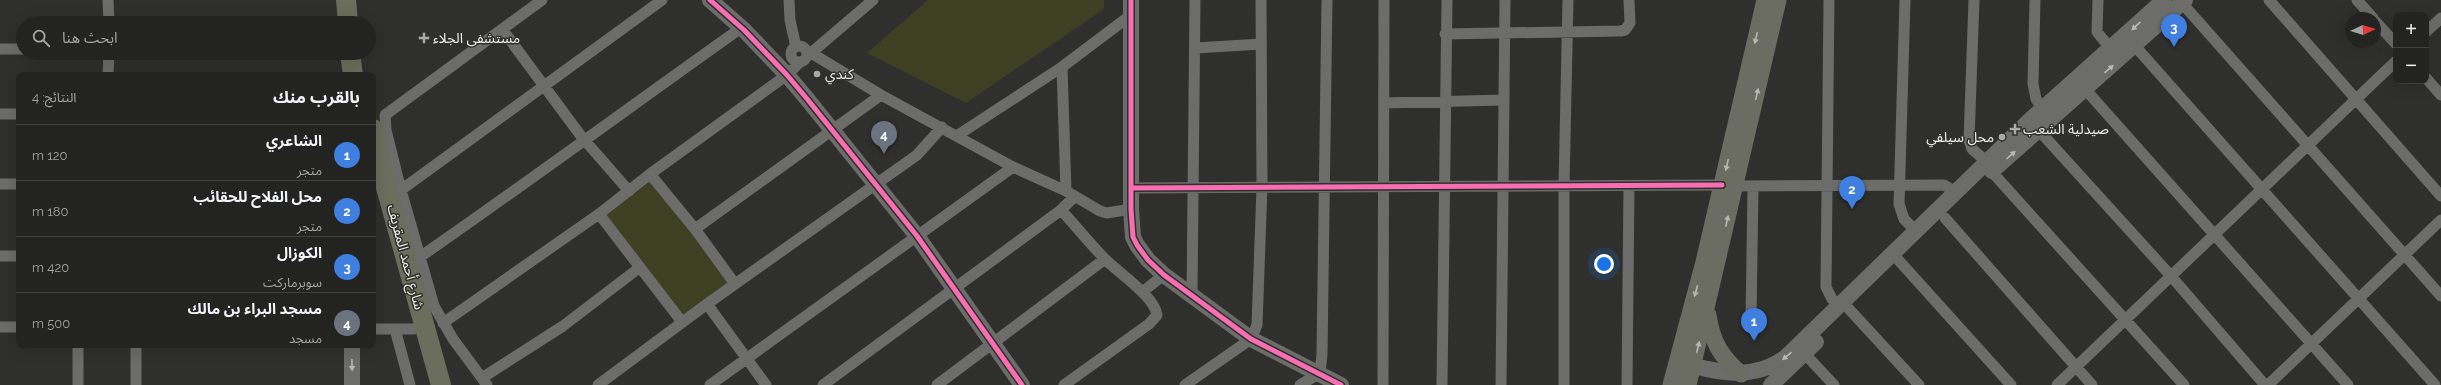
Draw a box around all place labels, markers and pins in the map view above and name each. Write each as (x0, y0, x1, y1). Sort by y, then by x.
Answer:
pin: 3 (2161, 14, 2187, 47)
place label: مستشفى الجلاء (433, 30, 520, 47)
marker: مستشفى الجلاء (418, 32, 430, 44)
place label: كندي (825, 66, 854, 85)
marker: كندي (812, 69, 822, 79)
pin: 4 (871, 121, 897, 154)
place label: صيدلية الشعب (2023, 121, 2109, 137)
marker: صيدلية الشعب (2010, 124, 2020, 134)
place label: محل سيلفي (1926, 129, 1994, 148)
marker: محل سيلفي (1997, 132, 2007, 142)
pin: 2 (1839, 176, 1865, 209)
pin: 1 (1741, 308, 1767, 341)

